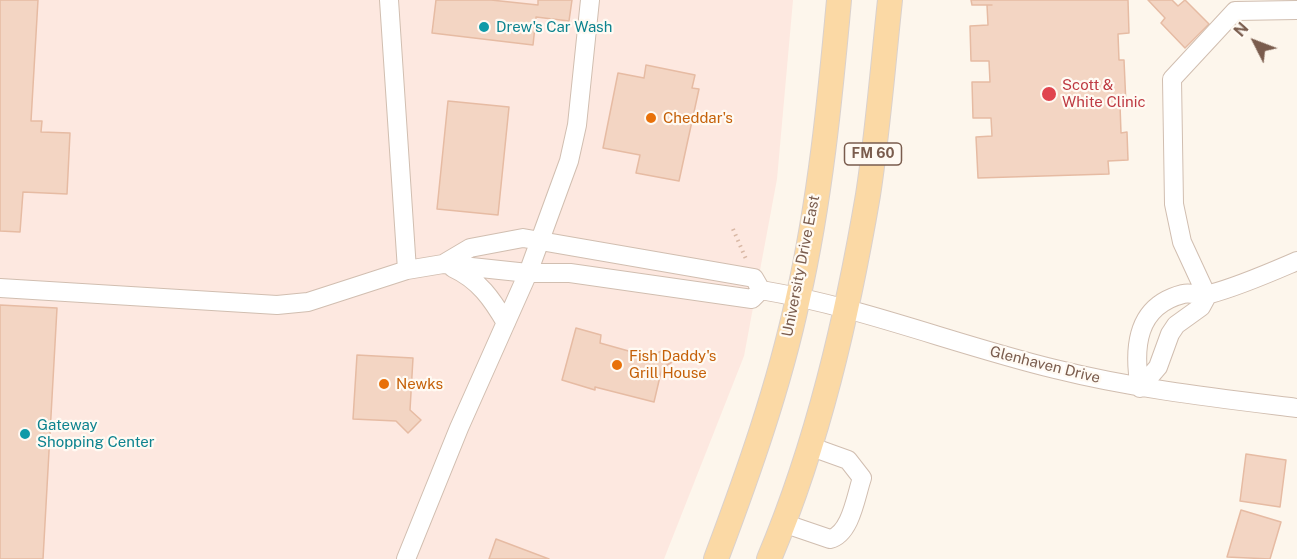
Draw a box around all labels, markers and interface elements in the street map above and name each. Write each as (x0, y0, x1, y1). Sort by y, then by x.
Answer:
north arrow (1225, 12, 1285, 72)
place label: Drew's Car Wash (496, 18, 612, 36)
text: N (1230, 19, 1252, 41)
marker: Drew's Car Wash (477, 20, 491, 34)
place label: Scott & White Clinic (1062, 76, 1146, 111)
marker: Scott & White Clinic (1040, 85, 1058, 103)
place label: Cheddar's (663, 109, 733, 127)
marker: Cheddar's (644, 111, 658, 125)
road number: FM 60 (844, 143, 902, 165)
street label: University Drive East (778, 194, 824, 338)
street label: Glenhaven Drive (988, 343, 1102, 387)
place label: Fish Daddy's Grill House (629, 347, 716, 382)
marker: Fish Daddy's Grill House (610, 358, 624, 372)
place label: Newks (396, 375, 443, 393)
marker: Newks (377, 377, 391, 391)
place label: Gateway Shopping Center (37, 416, 155, 451)
marker: Gateway Shopping Center (18, 427, 32, 441)

